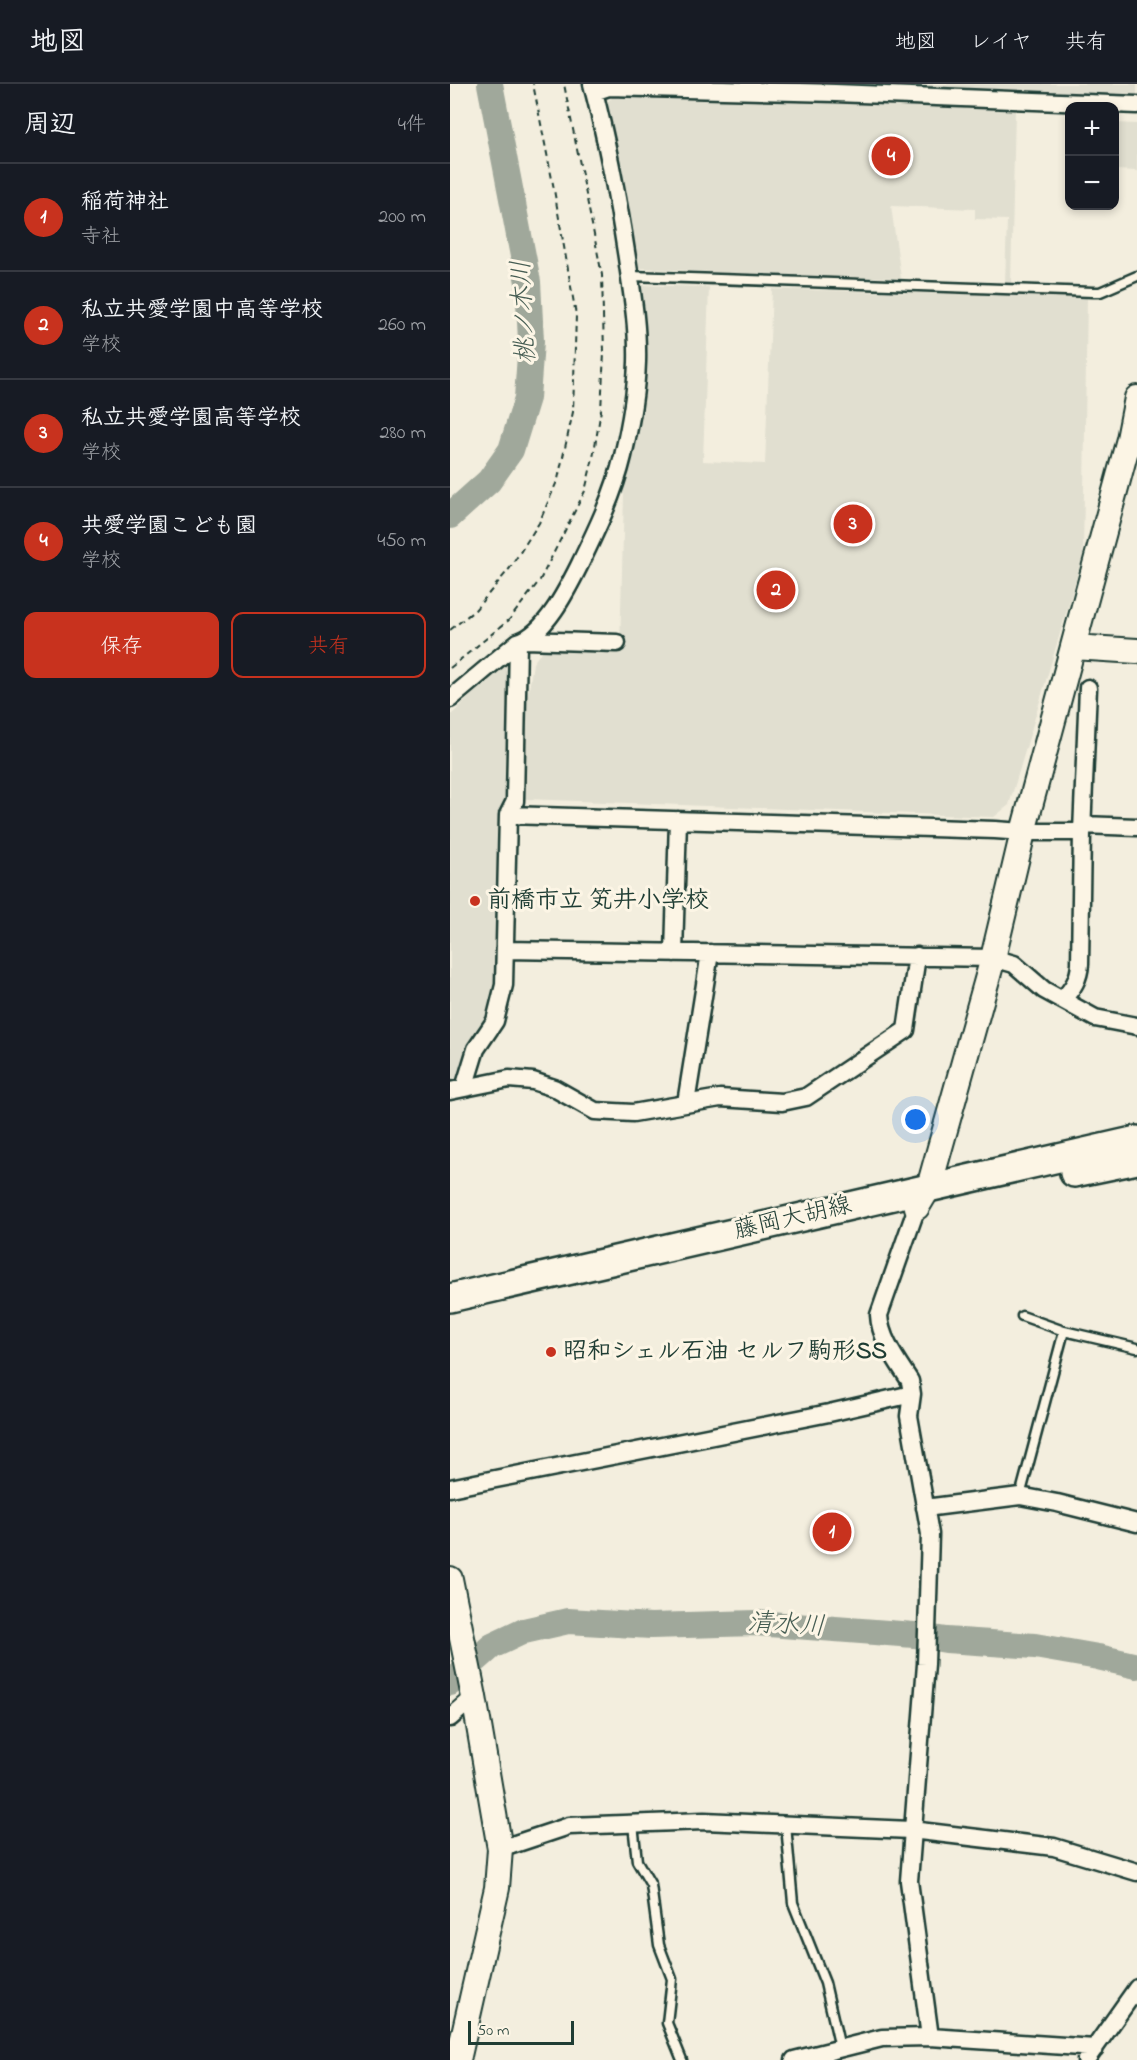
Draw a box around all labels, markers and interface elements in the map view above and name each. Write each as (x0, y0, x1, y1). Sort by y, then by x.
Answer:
text: 地図 (30, 23, 86, 64)
text: 地図 (895, 28, 937, 58)
text: レイヤ (970, 28, 1032, 58)
text: 共有 (1065, 28, 1107, 58)
map controls (1065, 102, 1119, 210)
button: + (1065, 102, 1119, 156)
text: 周辺 (24, 107, 76, 145)
text: 4件 (398, 111, 426, 140)
pin: 4 (872, 134, 910, 178)
button: − (1065, 156, 1119, 210)
text: 稲荷神社 (81, 187, 169, 219)
text: 1 (40, 203, 47, 232)
text: 200 m (378, 203, 426, 232)
text: 寺社 (81, 223, 121, 252)
water label: 桃ノ木川 (503, 259, 547, 365)
text: 私立共愛学園中高等学校 (81, 295, 323, 327)
text: 2 (39, 311, 48, 340)
text: 260 m (378, 311, 426, 340)
text: 学校 (81, 331, 121, 360)
text: 私立共愛学園高等学校 (81, 403, 301, 435)
text: 3 (39, 419, 48, 448)
text: 280 m (379, 419, 426, 448)
text: 学校 (81, 439, 121, 468)
pin: 3 (834, 502, 872, 546)
text: 共愛学園こども園 (81, 511, 257, 543)
text: 4 (39, 527, 48, 556)
text: 450 m (377, 527, 426, 556)
text: 学校 (81, 547, 121, 576)
pin: 2 (756, 568, 796, 612)
button: 保存 (24, 612, 219, 678)
button: 共有 (231, 612, 426, 678)
place label: 前橋市立 笂井小学校 (487, 884, 709, 919)
marker: 前橋市立 笂井小学校 (468, 894, 482, 908)
your location (901, 1105, 930, 1134)
street label: 藤岡大胡線 (731, 1188, 855, 1250)
place label: 昭和シェル石油 セルフ駒形SS (563, 1335, 887, 1370)
marker: 昭和シェル石油 セルフ駒形SS (544, 1345, 558, 1359)
pin: 1 (812, 1510, 851, 1554)
water label: 清水川 (746, 1605, 826, 1647)
scale bar (468, 2018, 574, 2046)
text: 50 m (477, 2019, 509, 2043)

